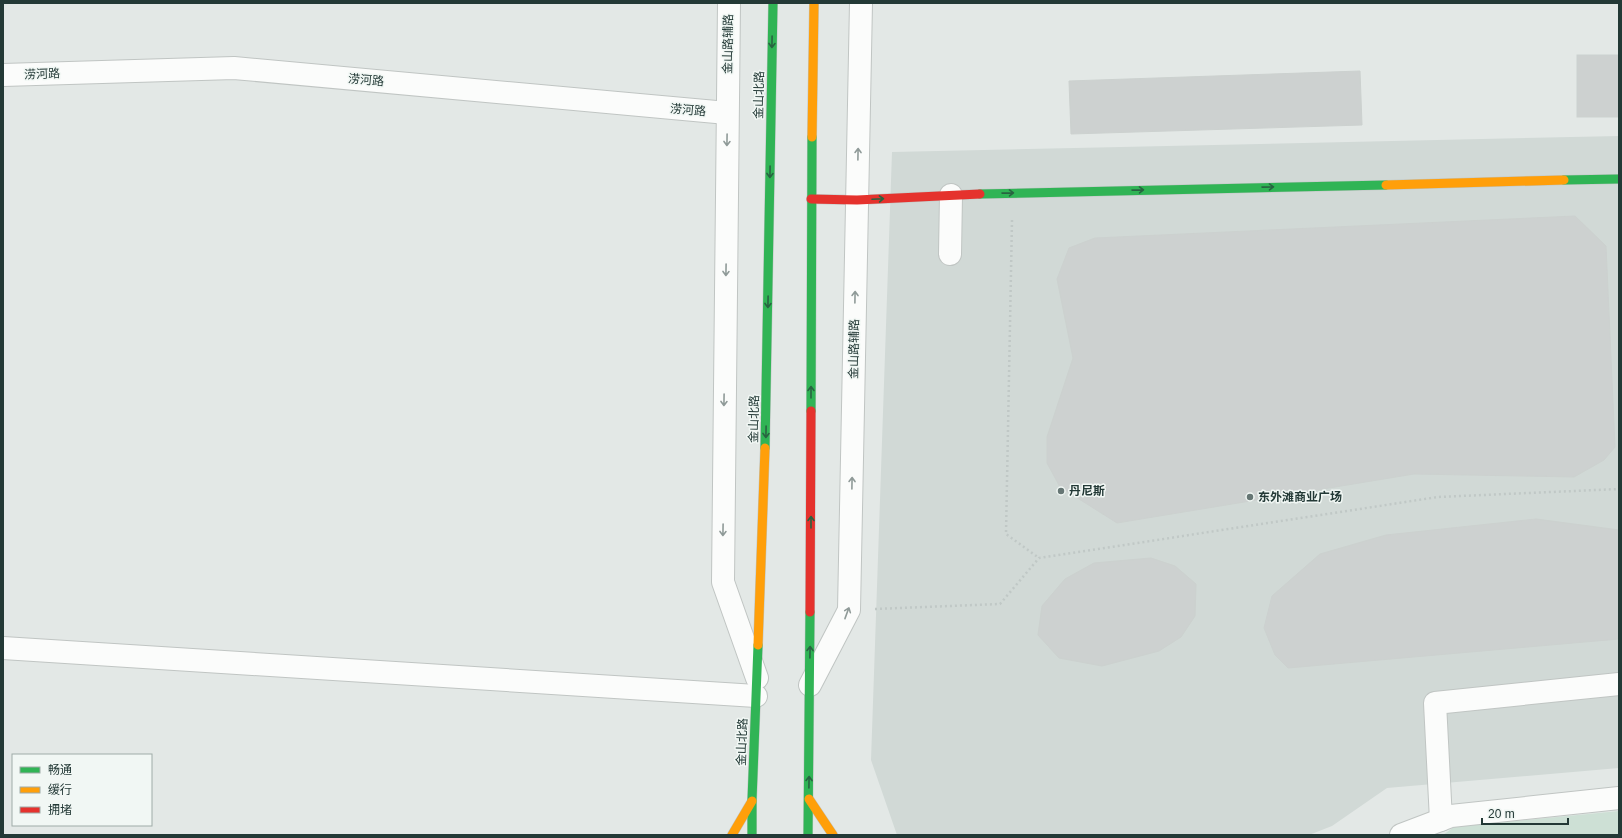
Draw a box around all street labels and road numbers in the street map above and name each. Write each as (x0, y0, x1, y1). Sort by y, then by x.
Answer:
street label: 金山路辅路 (720, 14, 736, 74)
street label: 涝河路 (24, 66, 60, 82)
street label: 涝河路 (347, 71, 385, 89)
street label: 金山北路 (752, 71, 766, 119)
street label: 涝河路 (669, 101, 707, 119)
street label: 金山路辅路 (846, 319, 862, 379)
street label: 金山北路 (747, 395, 761, 443)
street label: 金山北路 (734, 718, 750, 766)

